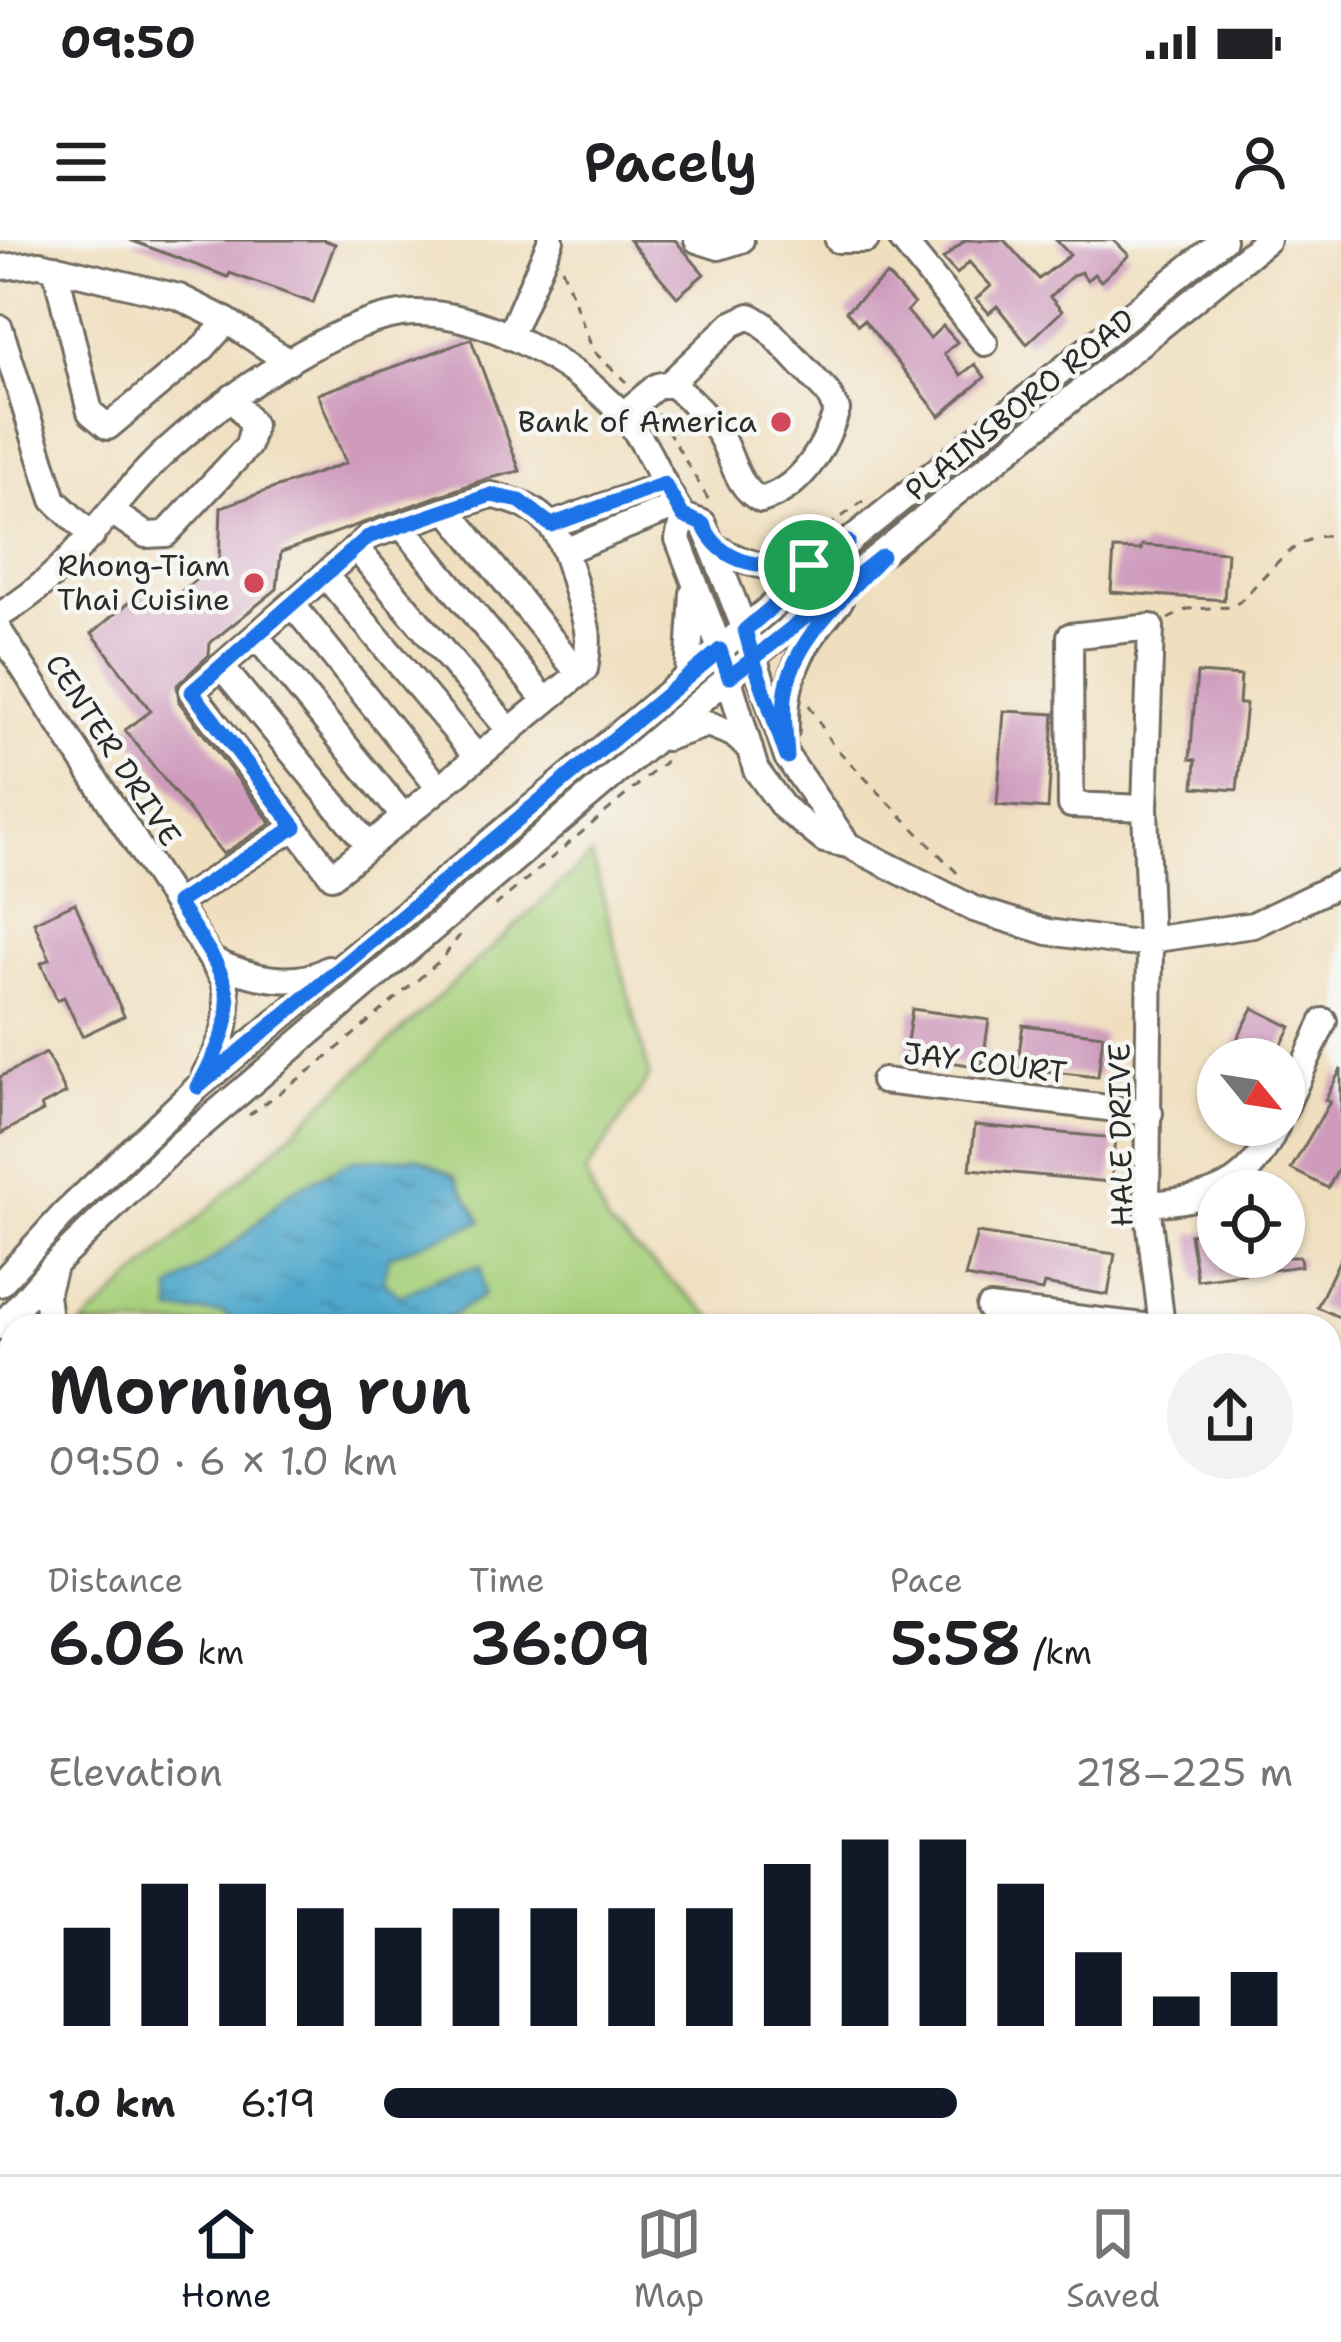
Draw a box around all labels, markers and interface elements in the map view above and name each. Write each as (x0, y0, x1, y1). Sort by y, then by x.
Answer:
text: 09:50 (60, 12, 196, 72)
text: Pacely (584, 126, 757, 198)
icon: menu (48, 129, 114, 195)
icon: person (1227, 129, 1293, 195)
street label: PLAINSBORO ROAD (896, 299, 1143, 510)
place label: Bank of America (518, 401, 757, 442)
marker: Bank of America (768, 409, 794, 435)
pin (758, 514, 860, 616)
icon: arrive (776, 532, 842, 598)
place label: Rhong-Tiam Thai Cuisine (57, 545, 230, 620)
marker: Rhong-Tiam Thai Cuisine (241, 570, 267, 596)
street label: CENTER DRIVE (36, 646, 191, 854)
street label: JAY COURT (901, 1032, 1069, 1093)
north arrow (1197, 1038, 1305, 1146)
map controls (1197, 1038, 1305, 1278)
street label: HALE DRIVE (1098, 1043, 1143, 1227)
button: locate (1197, 1170, 1305, 1278)
text: Morning run (48, 1346, 472, 1434)
button: share (1167, 1353, 1293, 1479)
text: 09:50 · 6 × 1.0 km (48, 1435, 398, 1487)
text: Distance (48, 1558, 183, 1603)
text: Time (469, 1558, 545, 1603)
text: Pace (890, 1558, 963, 1603)
text: 6.06 (48, 1603, 186, 1683)
text: 36:09 (469, 1603, 651, 1683)
text: 5:58 (890, 1603, 1022, 1683)
text: km (186, 1630, 244, 1675)
text: /km (1022, 1630, 1092, 1675)
text: Elevation (48, 1746, 223, 1798)
text: 218–225 m (1075, 1746, 1293, 1798)
text: 1.0 km (48, 2077, 175, 2129)
text: 6:19 (240, 2077, 316, 2129)
tab: Home (181, 2201, 272, 2318)
tab: Map (634, 2201, 704, 2318)
tab: Saved (1066, 2201, 1160, 2318)

